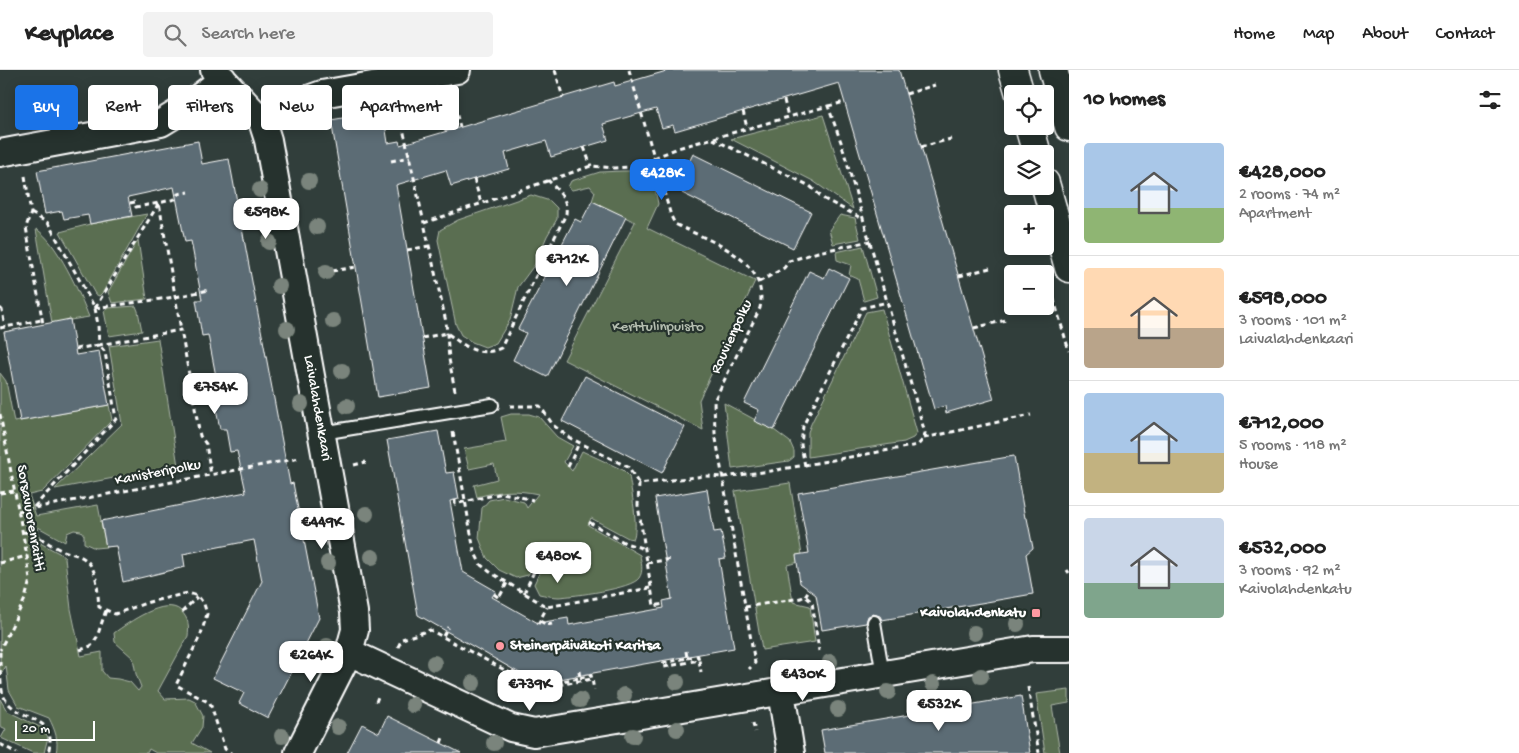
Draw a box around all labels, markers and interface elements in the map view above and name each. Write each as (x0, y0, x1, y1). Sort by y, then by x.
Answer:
search box (143, 12, 493, 57)
text: Keyplace (25, 20, 113, 49)
icon: search (161, 21, 189, 49)
text: Search here (201, 23, 295, 46)
text: Home (1233, 24, 1275, 45)
text: Map (1303, 24, 1334, 45)
text: About (1362, 24, 1408, 45)
text: Contact (1436, 24, 1494, 45)
chip: Buy (15, 85, 78, 130)
chip: Rent (88, 85, 158, 130)
chip: Filters (168, 85, 251, 130)
chip: New (261, 85, 332, 130)
chip: Apartment (342, 85, 459, 130)
map controls (1004, 85, 1054, 315)
button: locate (1004, 85, 1054, 135)
icon: filters (1476, 86, 1504, 114)
text: 10 homes (1084, 88, 1165, 113)
button: layers (1004, 145, 1054, 195)
pin: €428K (627, 158, 697, 201)
text: €428,000 (1239, 161, 1326, 186)
icon: home (1124, 163, 1184, 223)
text: €428K (641, 165, 683, 184)
text: 2 rooms · 74 m² (1239, 186, 1340, 205)
pin: €598K (231, 198, 301, 240)
text: €598K (244, 204, 288, 223)
button: + (1004, 205, 1054, 255)
text: Apartment (1239, 205, 1311, 224)
pin: €712K (532, 244, 602, 287)
text: €712K (547, 251, 587, 270)
button: − (1004, 265, 1054, 315)
text: €598,000 (1239, 287, 1327, 312)
icon: home (1124, 288, 1184, 348)
street label: Rouvienpolku (707, 297, 757, 377)
text: 3 rooms · 101 m² (1239, 312, 1347, 331)
park label: Kerttulinpuisto (612, 318, 704, 336)
text: Laivalahdenkaari (1239, 331, 1353, 350)
street label: Laivalahdenkaari (299, 354, 335, 462)
pin: €754K (180, 372, 250, 415)
text: €754K (194, 379, 236, 398)
text: €712,000 (1239, 412, 1324, 437)
icon: home (1124, 413, 1184, 473)
text: 5 rooms · 118 m² (1239, 437, 1347, 456)
street label: Kanisteripolku (114, 456, 202, 490)
text: House (1239, 456, 1278, 475)
street label: Sorsavuorenraitti (12, 463, 48, 573)
pin: €449K (287, 508, 357, 550)
text: €449K (301, 514, 343, 533)
text: €532,000 (1239, 537, 1326, 562)
icon: home (1124, 538, 1184, 598)
pin: €480K (523, 542, 593, 584)
text: €480K (536, 548, 580, 567)
text: 3 rooms · 92 m² (1239, 562, 1341, 581)
text: Kaivolahdenkatu (1239, 581, 1352, 600)
place label: Kaivolahdenkatu (919, 604, 1027, 622)
marker: Kaivolahdenkatu (1030, 607, 1042, 619)
place label: Steinerpäiväkoti Karitsa (510, 637, 661, 655)
pin: €264K (276, 640, 346, 683)
marker: Steinerpäiväkoti Karitsa (494, 640, 506, 652)
text: €264K (290, 647, 332, 666)
pin: €430K (768, 660, 838, 702)
text: €430K (781, 666, 825, 685)
pin: €739K (495, 670, 565, 712)
text: €739K (509, 676, 551, 695)
pin: €532K (904, 690, 974, 732)
text: €532K (918, 696, 960, 715)
scale bar (15, 718, 95, 741)
text: 20 m (22, 721, 50, 738)

